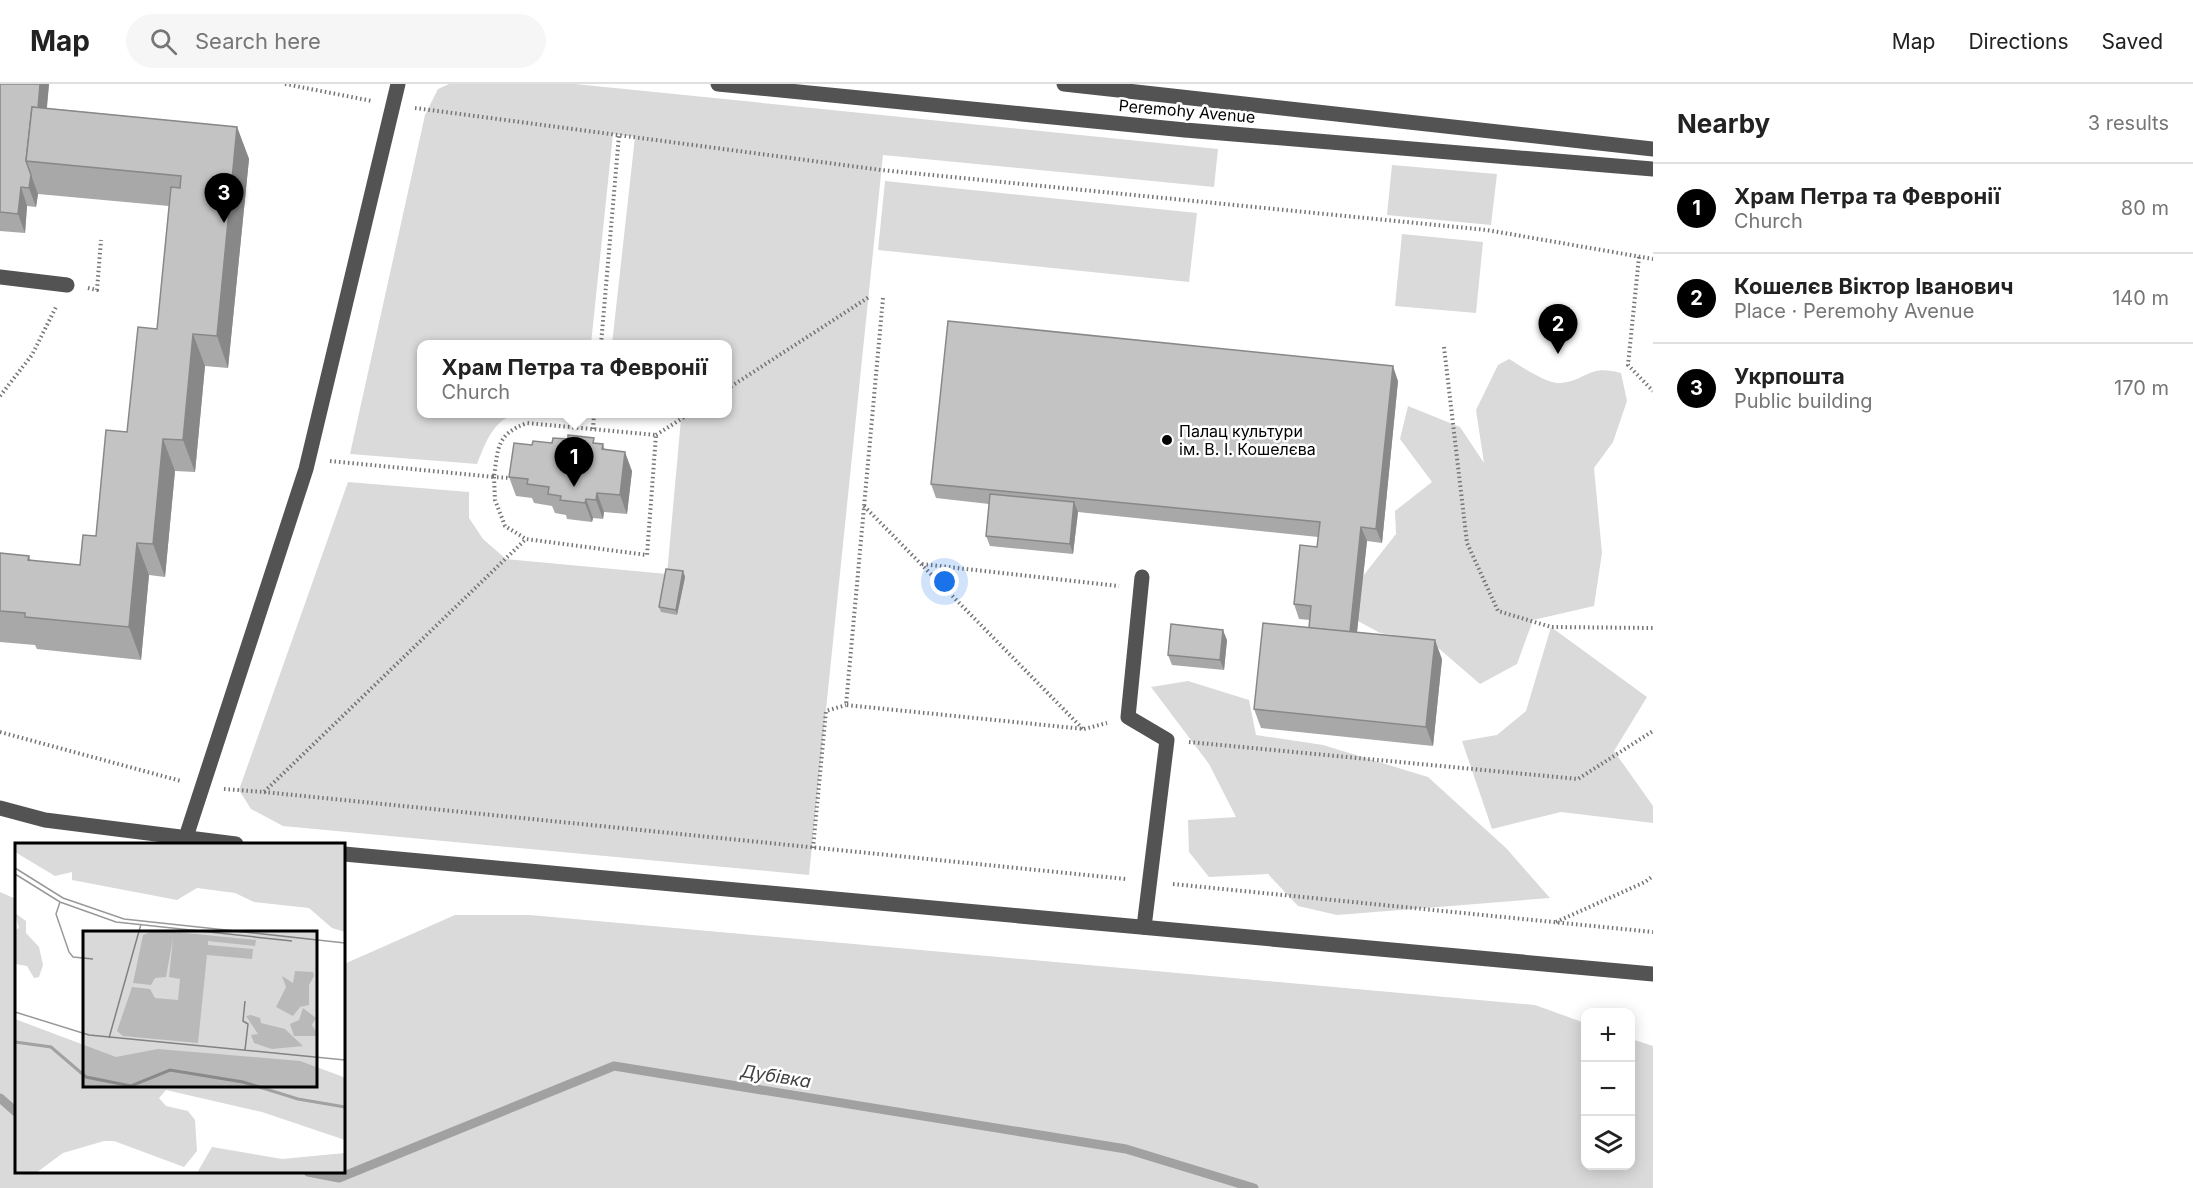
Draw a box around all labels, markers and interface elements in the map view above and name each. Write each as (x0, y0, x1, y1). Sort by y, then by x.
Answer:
search box (126, 14, 546, 68)
text: Map (30, 24, 90, 58)
icon: search (147, 25, 180, 58)
text: Search here (195, 28, 321, 54)
text: Map (1892, 29, 1935, 54)
text: Directions (1968, 29, 2069, 54)
text: Saved (2102, 29, 2163, 54)
street label: Peremohy Avenue (1118, 95, 1256, 127)
text: Nearby (1677, 108, 1770, 139)
text: 3 results (2088, 111, 2169, 135)
pin: 3 (204, 174, 244, 223)
text: Храм Петра та Февронії (1734, 183, 2000, 209)
text: 1 (1692, 196, 1701, 220)
text: 80 m (2121, 196, 2169, 220)
text: Church (1734, 209, 1803, 233)
text: Кошелєв Віктор Іванович (1734, 273, 2014, 299)
text: 2 (1690, 286, 1703, 310)
text: 140 m (2112, 286, 2169, 310)
text: Place · Peremohy Avenue (1734, 299, 1974, 323)
pin: 2 (1538, 304, 1578, 354)
popup (417, 340, 732, 418)
text: Храм Петра та Февронії (441, 354, 708, 380)
text: Укрпошта (1734, 363, 1845, 389)
text: 3 (1690, 376, 1703, 400)
text: 170 m (2114, 376, 2169, 400)
text: Church (441, 380, 510, 404)
text: Public building (1734, 389, 1873, 413)
place label: Палац культури ім. В. І. Кошелєва (1179, 421, 1316, 459)
marker: Палац культури ім. В. І. Кошелєва (1160, 433, 1174, 447)
pin: 1 (554, 438, 594, 487)
your location (930, 567, 959, 596)
inset map (15, 843, 345, 1173)
map controls (1581, 1008, 1635, 1170)
button: + (1581, 1008, 1635, 1062)
water label: Дубівка (738, 1060, 813, 1092)
button: − (1581, 1062, 1635, 1116)
button: layers (1581, 1116, 1635, 1170)

